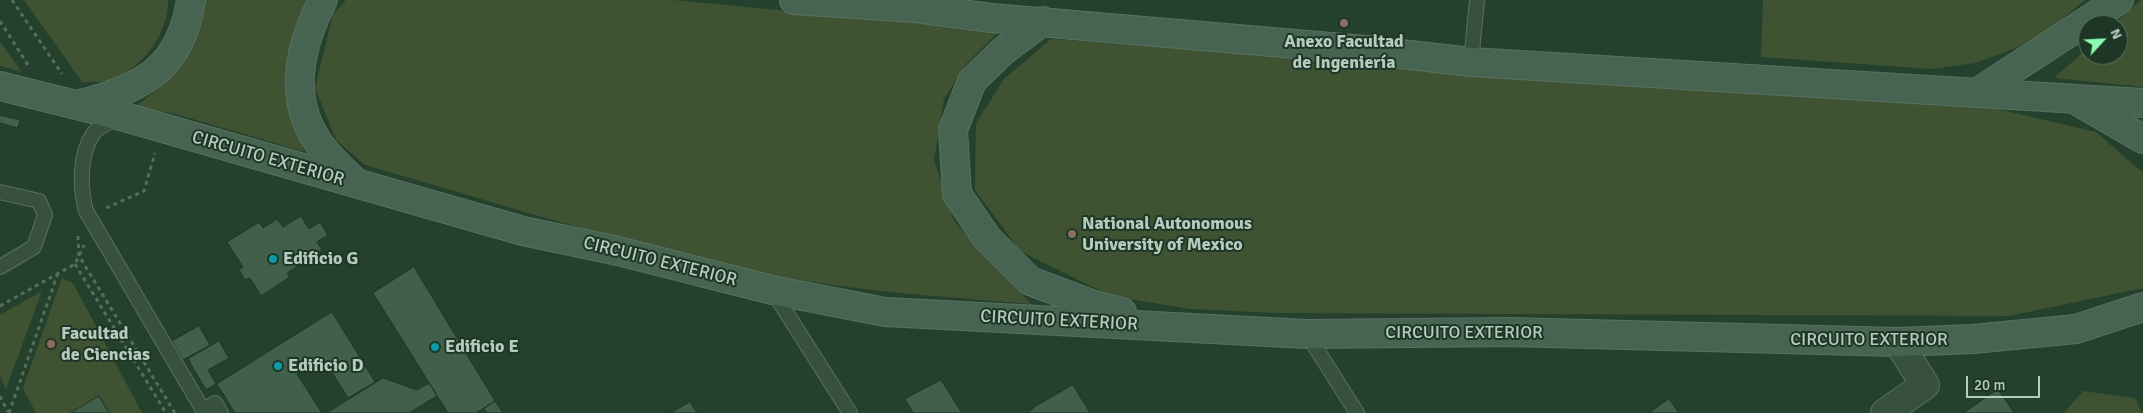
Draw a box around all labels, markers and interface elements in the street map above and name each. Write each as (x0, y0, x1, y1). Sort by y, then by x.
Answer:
north arrow (2078, 15, 2128, 65)
marker: Anexo Facultad de Ingeniería (1338, 17, 1350, 29)
text: N (2106, 26, 2126, 42)
place label: Anexo Facultad de Ingeniería (1284, 31, 1404, 74)
street label: CIRCUITO EXTERIOR (189, 127, 347, 191)
place label: National Autonomous University of Mexico (1082, 213, 1252, 255)
marker: National Autonomous University of Mexico (1066, 228, 1078, 240)
street label: CIRCUITO EXTERIOR (581, 232, 739, 292)
place label: Edificio G (283, 248, 358, 270)
marker: Edificio G (267, 253, 279, 265)
street label: CIRCUITO EXTERIOR (980, 306, 1138, 336)
street label: CIRCUITO EXTERIOR (1385, 322, 1543, 344)
place label: Facultad de Ciencias (61, 323, 150, 366)
street label: CIRCUITO EXTERIOR (1790, 329, 1948, 351)
place label: Edificio E (445, 336, 519, 358)
marker: Facultad de Ciencias (45, 338, 57, 350)
marker: Edificio E (429, 341, 441, 353)
place label: Edificio D (288, 355, 363, 377)
marker: Edificio D (272, 360, 284, 372)
scale bar (1968, 366, 2042, 398)
text: 20 m (1974, 376, 2005, 394)

